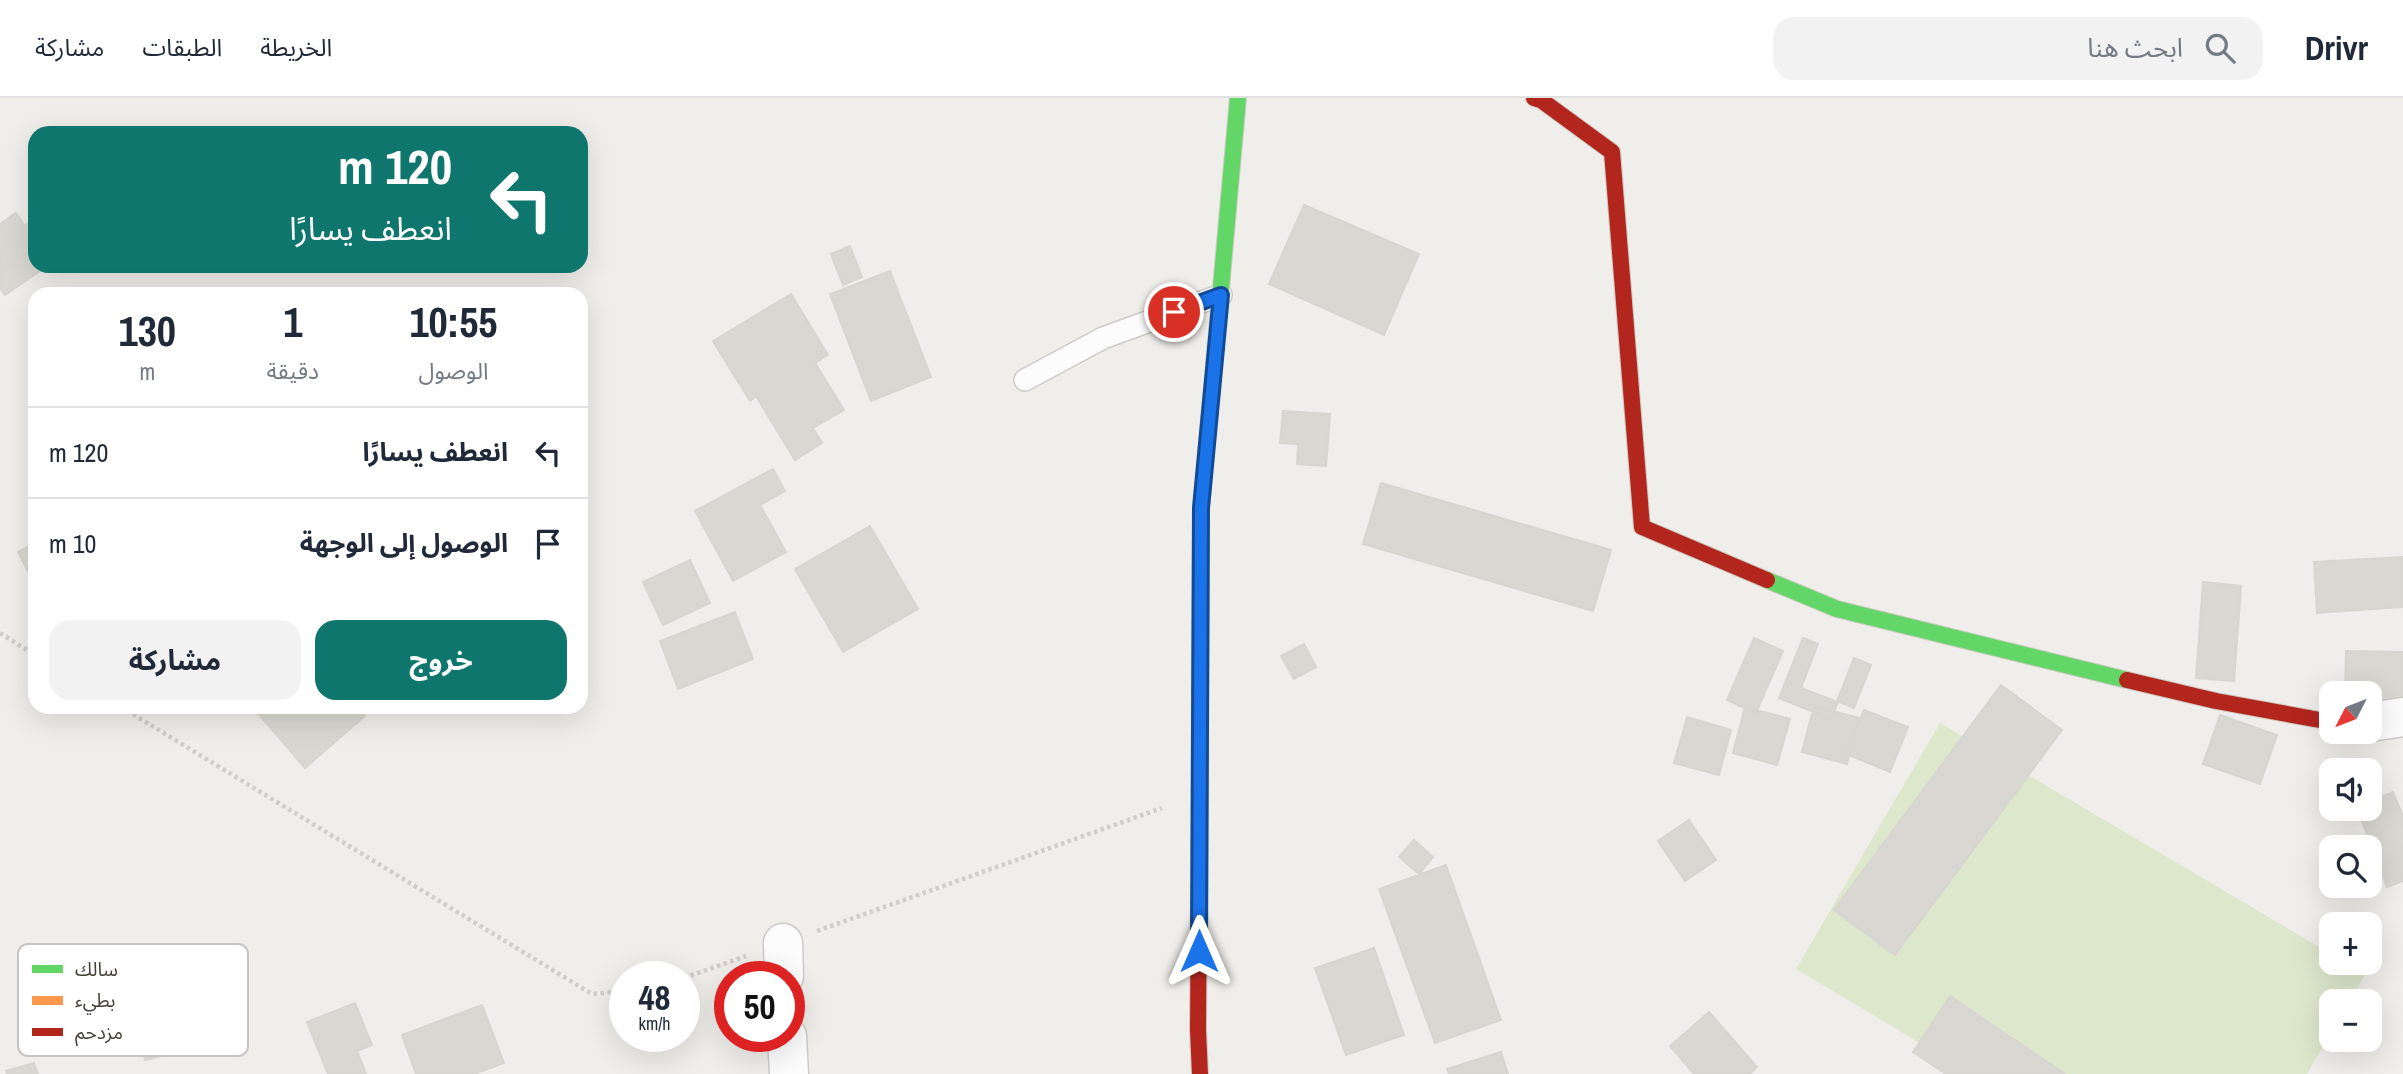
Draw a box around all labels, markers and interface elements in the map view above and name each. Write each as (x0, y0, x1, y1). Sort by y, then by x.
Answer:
search box (1773, 17, 2263, 80)
text: Drivr (2305, 26, 2368, 70)
icon: search (2201, 29, 2239, 67)
text: ابحث هنا (2087, 30, 2183, 65)
text: مشاركة (35, 31, 104, 63)
text: الطبقات (142, 31, 222, 63)
text: الخريطة (260, 31, 332, 63)
text: 120 m (338, 133, 452, 199)
icon: left (476, 154, 567, 245)
text: انعطف يسارًا (289, 207, 452, 250)
pin (1144, 282, 1204, 342)
icon: arrive (1155, 293, 1193, 331)
text: 1 (283, 294, 302, 350)
text: 10:55 (409, 294, 498, 350)
text: 130 (119, 303, 176, 359)
text: دقيقة (267, 355, 319, 386)
text: الوصول (419, 355, 488, 386)
text: m (139, 356, 155, 387)
text: انعطف يسارًا (362, 434, 508, 469)
icon: left (529, 434, 567, 472)
text: 120 m (49, 435, 108, 470)
text: الوصول إلى الوجهة (300, 525, 508, 560)
icon: arrive (529, 525, 567, 563)
text: 10 m (49, 526, 96, 561)
button: مشاركة (49, 620, 301, 700)
button: خروج (315, 620, 567, 700)
north arrow (2319, 681, 2382, 744)
map controls (2319, 681, 2382, 1052)
button: sound (2319, 758, 2382, 821)
button: search (2319, 835, 2382, 898)
button: + (2319, 912, 2382, 975)
position arrow (1162, 914, 1236, 988)
legend (18, 944, 248, 1056)
text: سالك (75, 956, 118, 982)
speed limit sign: 50 (714, 961, 805, 1052)
text: 48 (639, 974, 670, 1021)
text: بطيء (75, 987, 115, 1015)
button: − (2319, 989, 2382, 1052)
text: km/h (639, 1011, 671, 1036)
text: مزدحم (75, 1019, 123, 1047)

